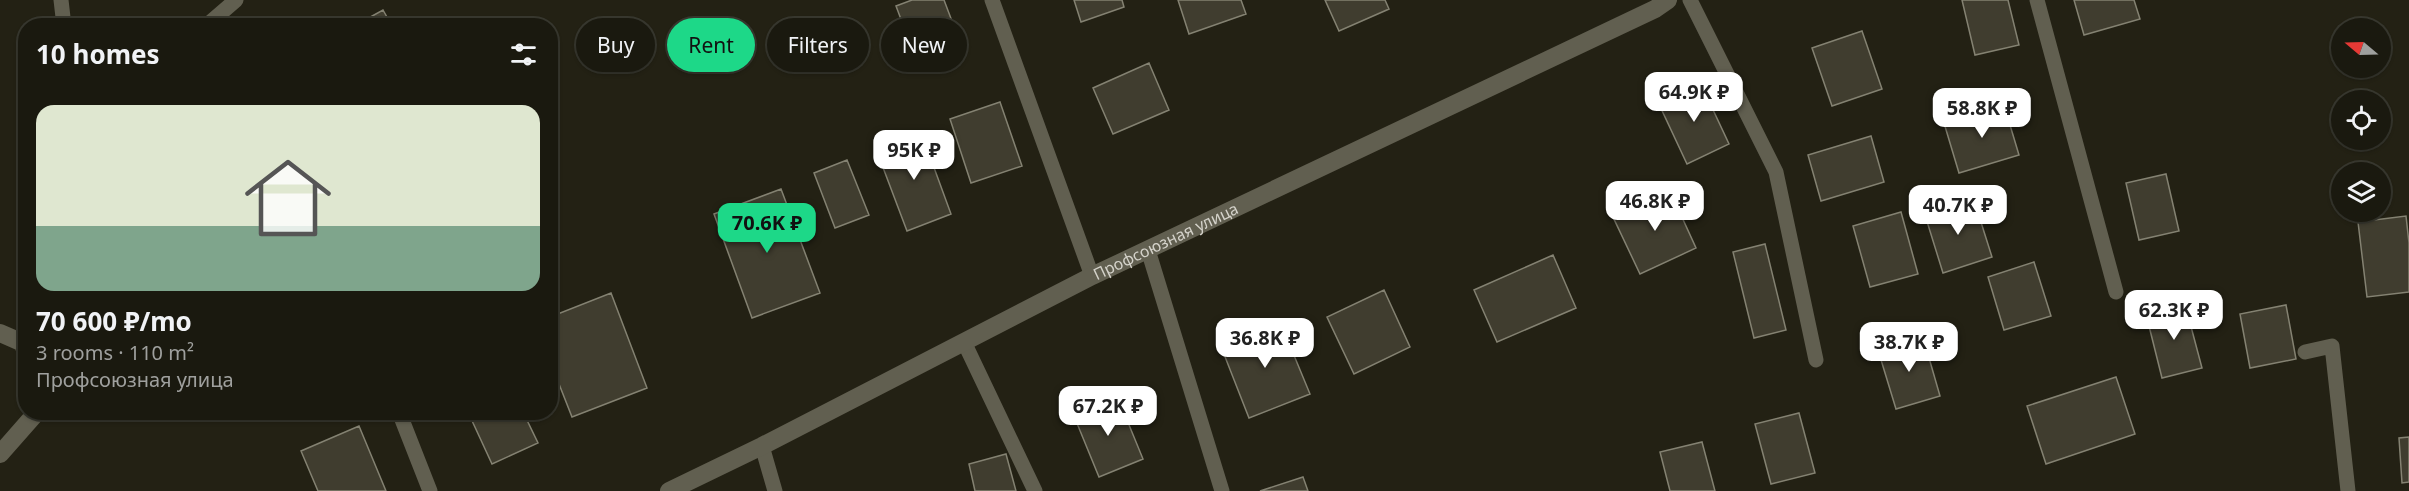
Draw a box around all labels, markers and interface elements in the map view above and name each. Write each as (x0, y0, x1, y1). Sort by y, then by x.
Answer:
chip: Buy (576, 18, 655, 72)
chip: Rent (667, 18, 755, 72)
chip: Filters (767, 18, 869, 72)
chip: New (881, 18, 967, 72)
north arrow (2331, 18, 2391, 78)
map controls (2331, 18, 2391, 222)
text: 10 homes (36, 36, 160, 72)
icon: filters (507, 38, 540, 71)
pin: 64.9K ₽ (1639, 72, 1749, 123)
text: 64.9K ₽ (1659, 78, 1729, 105)
pin: 58.8K ₽ (1927, 88, 2037, 139)
button: locate (2331, 90, 2391, 150)
text: 58.8K ₽ (1947, 94, 2017, 121)
pin: 95K ₽ (872, 130, 956, 181)
text: 95K ₽ (887, 136, 941, 163)
icon: home (234, 144, 342, 252)
button: layers (2331, 162, 2391, 222)
pin: 46.8K ₽ (1600, 181, 1710, 232)
pin: 40.7K ₽ (1903, 185, 2013, 236)
text: 46.8K ₽ (1620, 187, 1690, 214)
text: 40.7K ₽ (1923, 191, 1993, 218)
street label: Профсоюзная улица (1089, 197, 1242, 285)
pin: 70.6K ₽ (712, 203, 822, 254)
text: 70.6K ₽ (732, 209, 802, 236)
pin: 62.3K ₽ (2119, 290, 2229, 341)
text: 62.3K ₽ (2139, 296, 2209, 323)
text: 70 600 ₽/mo (36, 303, 192, 339)
pin: 36.8K ₽ (1210, 318, 1320, 369)
pin: 38.7K ₽ (1854, 322, 1964, 373)
text: 36.8K ₽ (1230, 324, 1300, 351)
text: 38.7K ₽ (1874, 328, 1944, 355)
text: 3 rooms · 110 m² (36, 339, 194, 366)
text: Профсоюзная улица (36, 366, 234, 393)
pin: 67.2K ₽ (1053, 386, 1163, 437)
text: 67.2K ₽ (1073, 392, 1143, 419)

